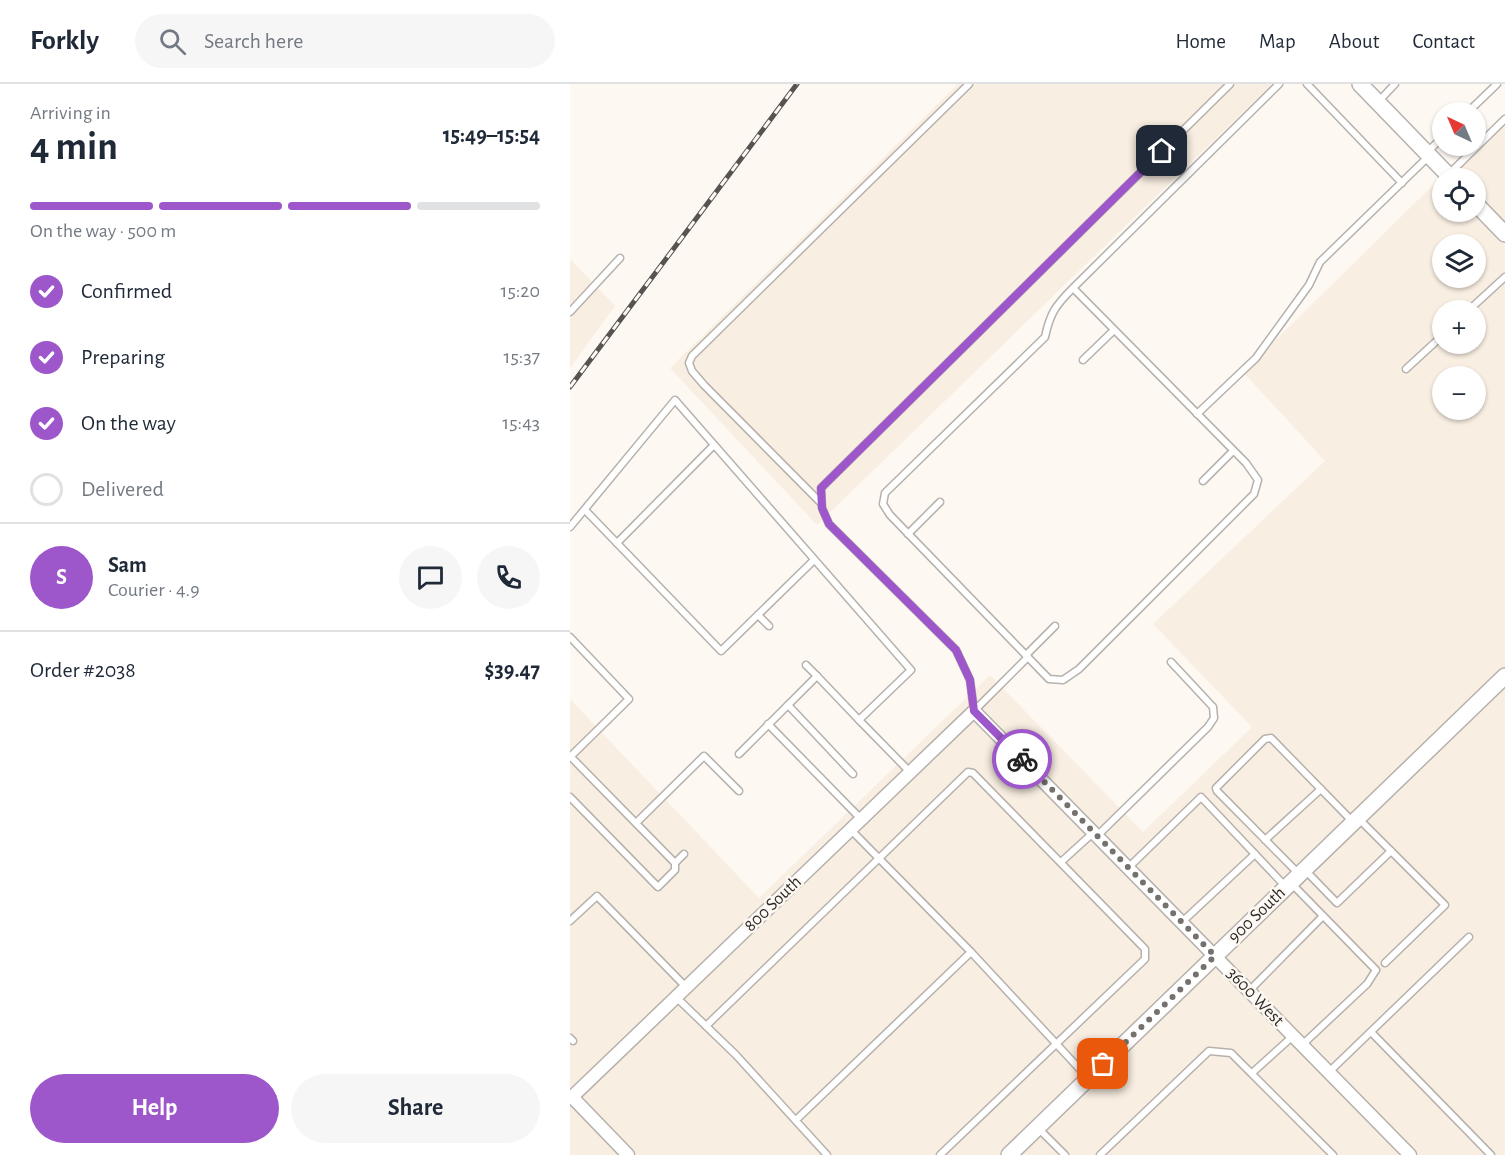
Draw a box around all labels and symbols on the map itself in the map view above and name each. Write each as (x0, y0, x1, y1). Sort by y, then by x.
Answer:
north arrow (1432, 102, 1486, 156)
pin (1136, 125, 1187, 176)
courier (992, 729, 1052, 789)
street label: 800 South (741, 873, 805, 935)
street label: 900 South (1225, 884, 1289, 946)
street label: 3600 West (1223, 964, 1287, 1030)
pin (1077, 1038, 1128, 1089)

